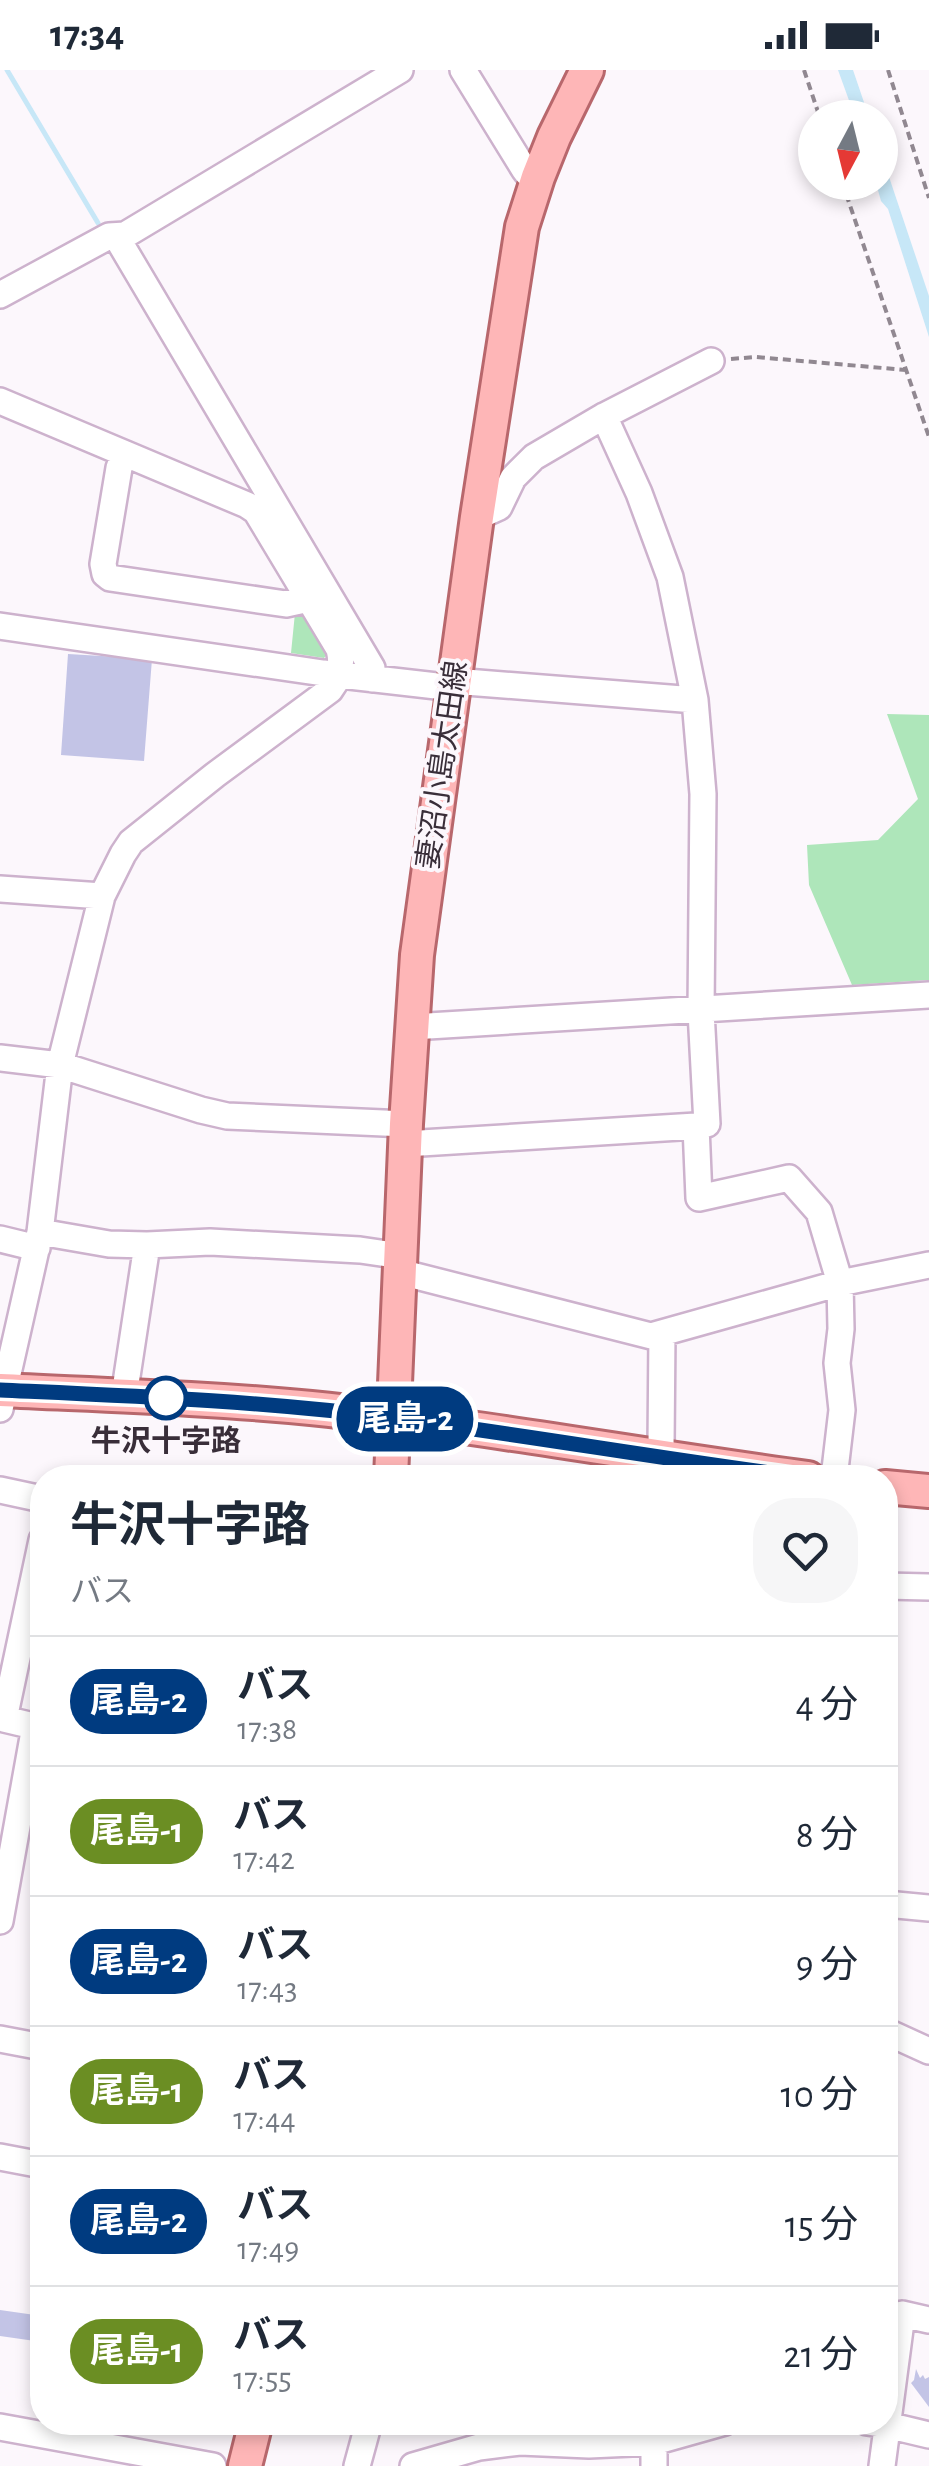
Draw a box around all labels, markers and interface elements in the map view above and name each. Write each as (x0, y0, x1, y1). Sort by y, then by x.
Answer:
text: 17:34 (50, 16, 124, 54)
north arrow (798, 100, 898, 200)
map controls (798, 100, 898, 200)
street label: 妻沼小島太田線 (412, 659, 472, 871)
marker: 牛沢十字路 (145, 1377, 187, 1419)
line badge: 尾島-2 (335, 1386, 475, 1452)
text: 尾島-2 (356, 1402, 454, 1437)
place label: 牛沢十字路 (91, 1425, 241, 1457)
button: heart (753, 1498, 858, 1603)
text: 牛沢十字路 (70, 1503, 310, 1551)
text: バス (70, 1576, 134, 1608)
text: バス (237, 1668, 313, 1706)
text: 尾島-2 (90, 1684, 187, 1719)
text: 4 分 (795, 1687, 858, 1725)
text: 17:38 (237, 1713, 297, 1745)
text: バス (233, 1798, 309, 1836)
text: 尾島-1 (90, 1814, 183, 1849)
text: 8 分 (796, 1817, 858, 1855)
text: 17:42 (233, 1843, 295, 1875)
text: バス (237, 1928, 313, 1966)
text: 尾島-2 (90, 1944, 187, 1979)
text: 9 分 (796, 1947, 858, 1985)
text: 17:43 (237, 1973, 297, 2005)
text: バス (233, 2058, 309, 2096)
text: 尾島-1 (90, 2074, 183, 2109)
text: 10 分 (781, 2077, 858, 2115)
text: 17:44 (233, 2103, 296, 2135)
text: バス (237, 2188, 313, 2226)
text: 尾島-2 (90, 2204, 187, 2239)
text: 15 分 (785, 2207, 858, 2245)
text: 17:49 (237, 2233, 299, 2265)
text: バス (233, 2318, 309, 2356)
text: 尾島-1 (90, 2334, 183, 2369)
text: 21 分 (783, 2337, 858, 2375)
text: 17:55 (233, 2363, 292, 2395)

